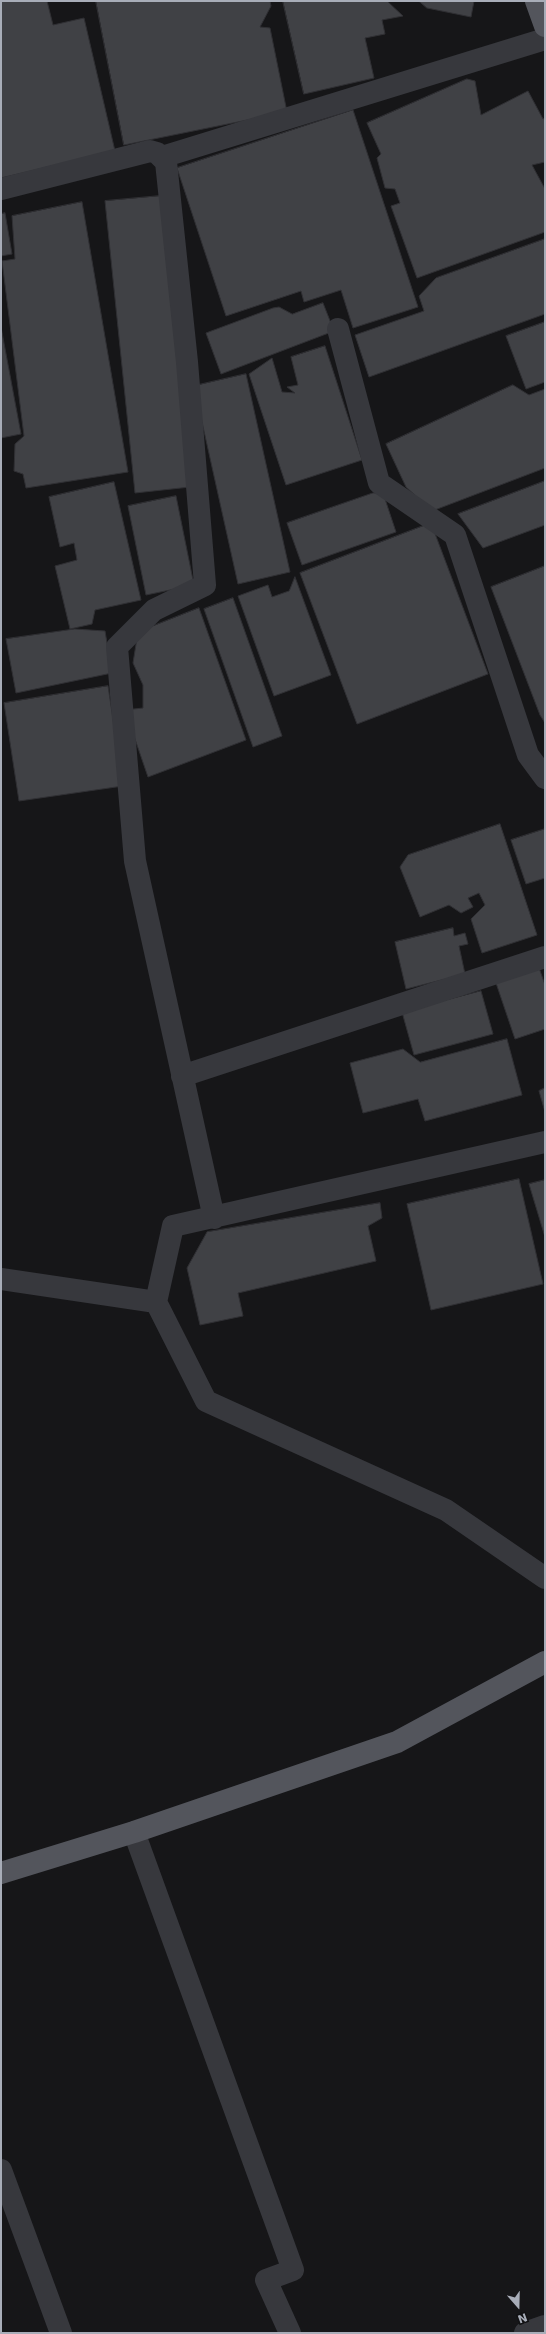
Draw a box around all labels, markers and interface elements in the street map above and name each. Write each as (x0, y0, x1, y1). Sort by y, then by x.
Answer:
north arrow (498, 2286, 538, 2326)
text: N (516, 2310, 529, 2325)

